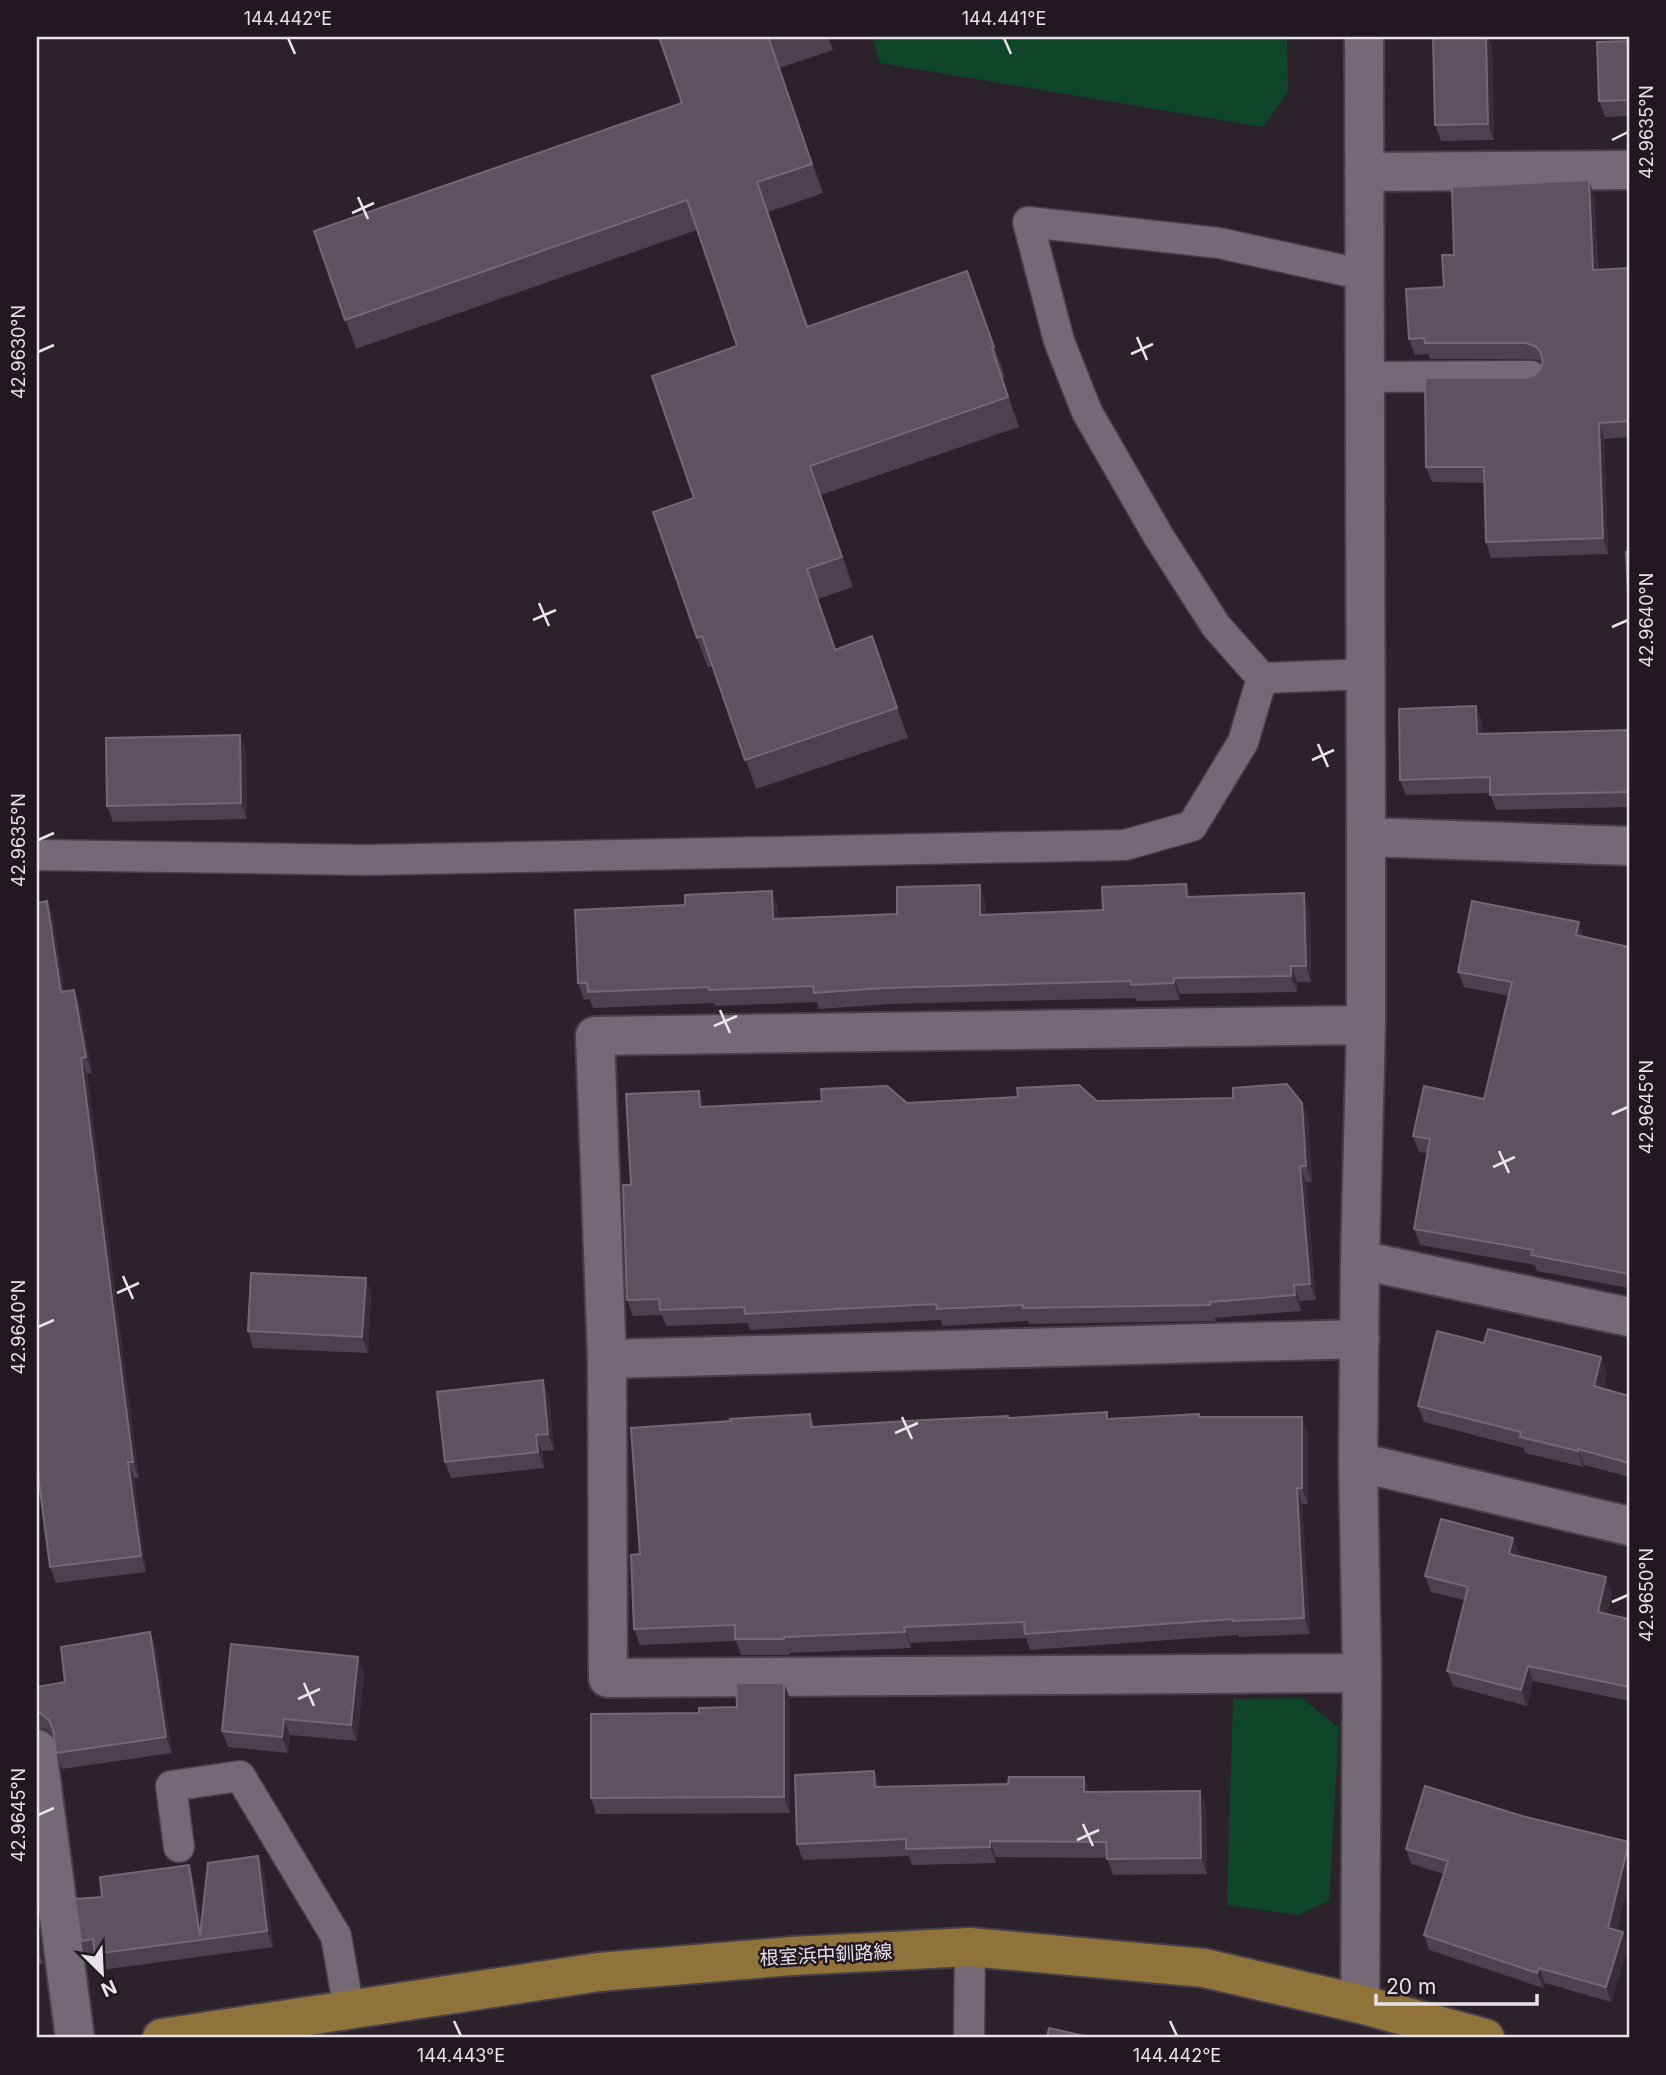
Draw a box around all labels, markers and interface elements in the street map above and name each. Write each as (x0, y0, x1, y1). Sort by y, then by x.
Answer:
text: 144.442°E (244, 8, 332, 29)
text: 144.441°E (962, 8, 1046, 29)
text: 42.9635°N (1636, 85, 1657, 179)
text: 42.9630°N (8, 305, 29, 399)
text: 42.9640°N (1636, 573, 1657, 667)
text: 42.9635°N (8, 793, 29, 887)
text: 42.9645°N (1636, 1060, 1657, 1154)
text: 42.9640°N (8, 1280, 29, 1374)
text: 42.9650°N (1636, 1548, 1657, 1642)
text: 42.9645°N (8, 1768, 29, 1862)
north arrow (66, 1938, 136, 2008)
street label: 根室浜中釧路線 (759, 1940, 893, 1970)
scale bar (1376, 1963, 1536, 2007)
text: 20 m (1386, 1974, 1436, 1999)
text: N (97, 1975, 120, 2002)
text: 144.443°E (417, 2045, 505, 2066)
text: 144.442°E (1133, 2045, 1221, 2066)

